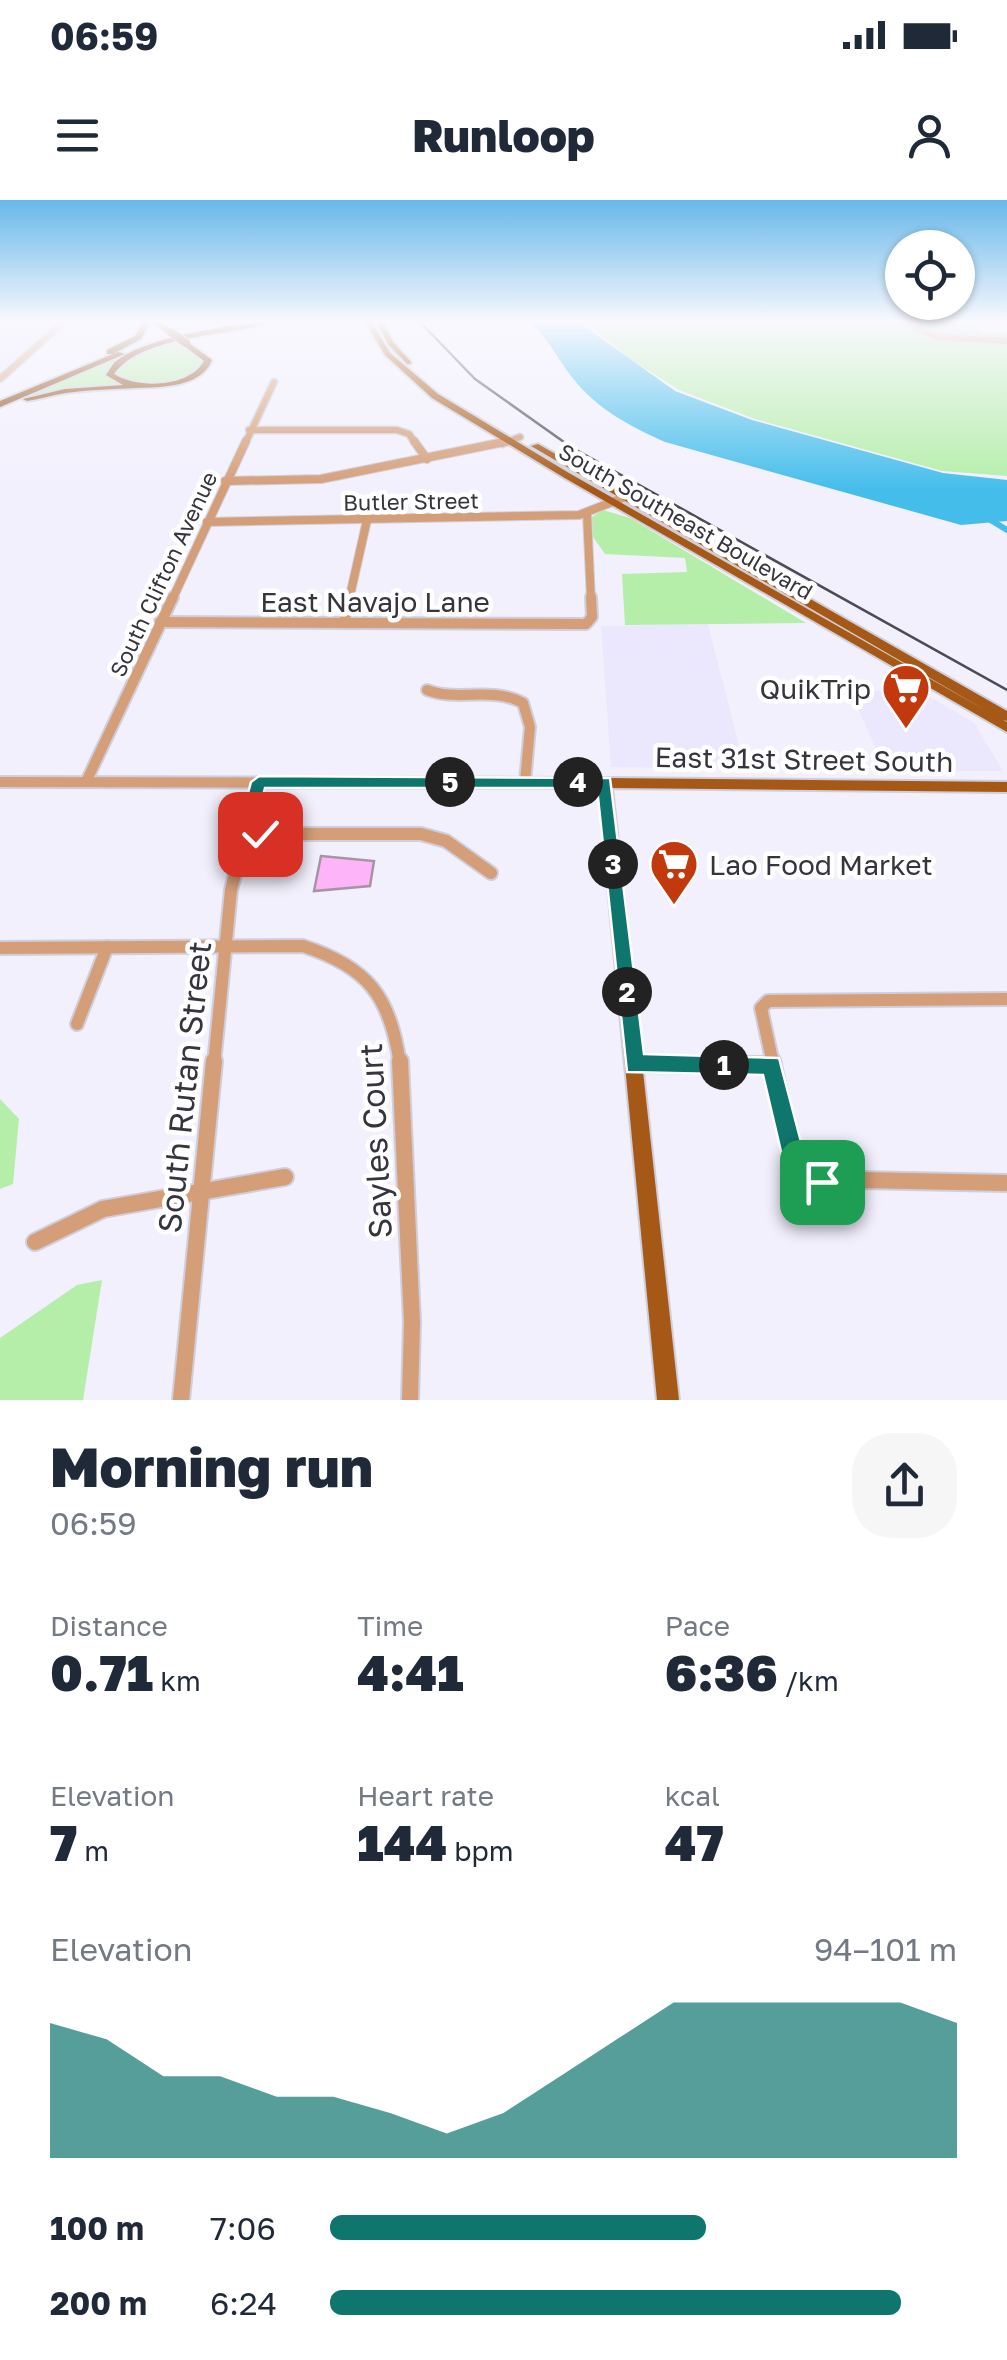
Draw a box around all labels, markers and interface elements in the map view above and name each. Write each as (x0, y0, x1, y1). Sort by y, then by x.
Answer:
text: 06:59 (50, 13, 158, 58)
icon: menu (50, 108, 105, 163)
text: Runloop (412, 108, 595, 162)
icon: person (902, 108, 957, 163)
map controls (885, 230, 975, 320)
button: locate (885, 230, 975, 320)
street label: South Southeast Boulevard (554, 437, 818, 605)
street label: South Clifton Avenue (104, 467, 222, 681)
street label: Butler Street (343, 486, 479, 516)
street label: East Navajo Lane (260, 585, 490, 618)
supermarket icon: QuikTrip (880, 662, 932, 730)
place label: QuikTrip (760, 672, 871, 705)
street label: East 31st Street South (654, 740, 954, 778)
pin: 5 (425, 757, 475, 807)
pin: 4 (553, 757, 603, 807)
text: 5 (441, 765, 459, 798)
text: 4 (569, 765, 587, 798)
pin (218, 792, 303, 877)
icon: check (233, 807, 288, 862)
supermarket icon: Lao Food Market (648, 838, 700, 906)
pin: 3 (588, 839, 638, 889)
text: 3 (604, 847, 622, 880)
place label: Lao Food Market (709, 848, 933, 881)
street label: South Rutan Street (150, 939, 218, 1235)
pin: 2 (602, 967, 652, 1017)
text: 2 (618, 975, 636, 1008)
pin: 1 (699, 1040, 749, 1090)
street label: Sayles Court (351, 1042, 399, 1240)
text: 1 (717, 1048, 731, 1081)
pin (780, 1140, 865, 1225)
icon: arrive (795, 1155, 850, 1210)
text: Morning run (50, 1433, 373, 1499)
button: share (852, 1433, 957, 1538)
text: 06:59 (50, 1504, 137, 1542)
text: Distance (50, 1609, 168, 1642)
text: Time (357, 1609, 423, 1642)
text: Pace (665, 1609, 730, 1642)
text: 0.71 (50, 1642, 153, 1702)
text: 4:41 (357, 1642, 464, 1702)
text: 6:36 (665, 1642, 778, 1702)
text: km (153, 1664, 201, 1697)
text: /km (778, 1664, 839, 1697)
text: Elevation (50, 1779, 175, 1812)
text: Heart rate (357, 1779, 494, 1812)
text: kcal (665, 1779, 720, 1812)
text: 7 (50, 1812, 77, 1872)
text: 144 (357, 1812, 447, 1872)
text: 47 (665, 1812, 724, 1872)
text: m (77, 1834, 109, 1867)
text: bpm (447, 1834, 513, 1867)
text: Elevation (50, 1930, 192, 1968)
text: 94–101 m (814, 1930, 957, 1968)
text: 100 m (50, 2209, 144, 2247)
text: 7:06 (210, 2209, 276, 2247)
text: 200 m (50, 2284, 147, 2322)
text: 6:24 (210, 2284, 277, 2322)

